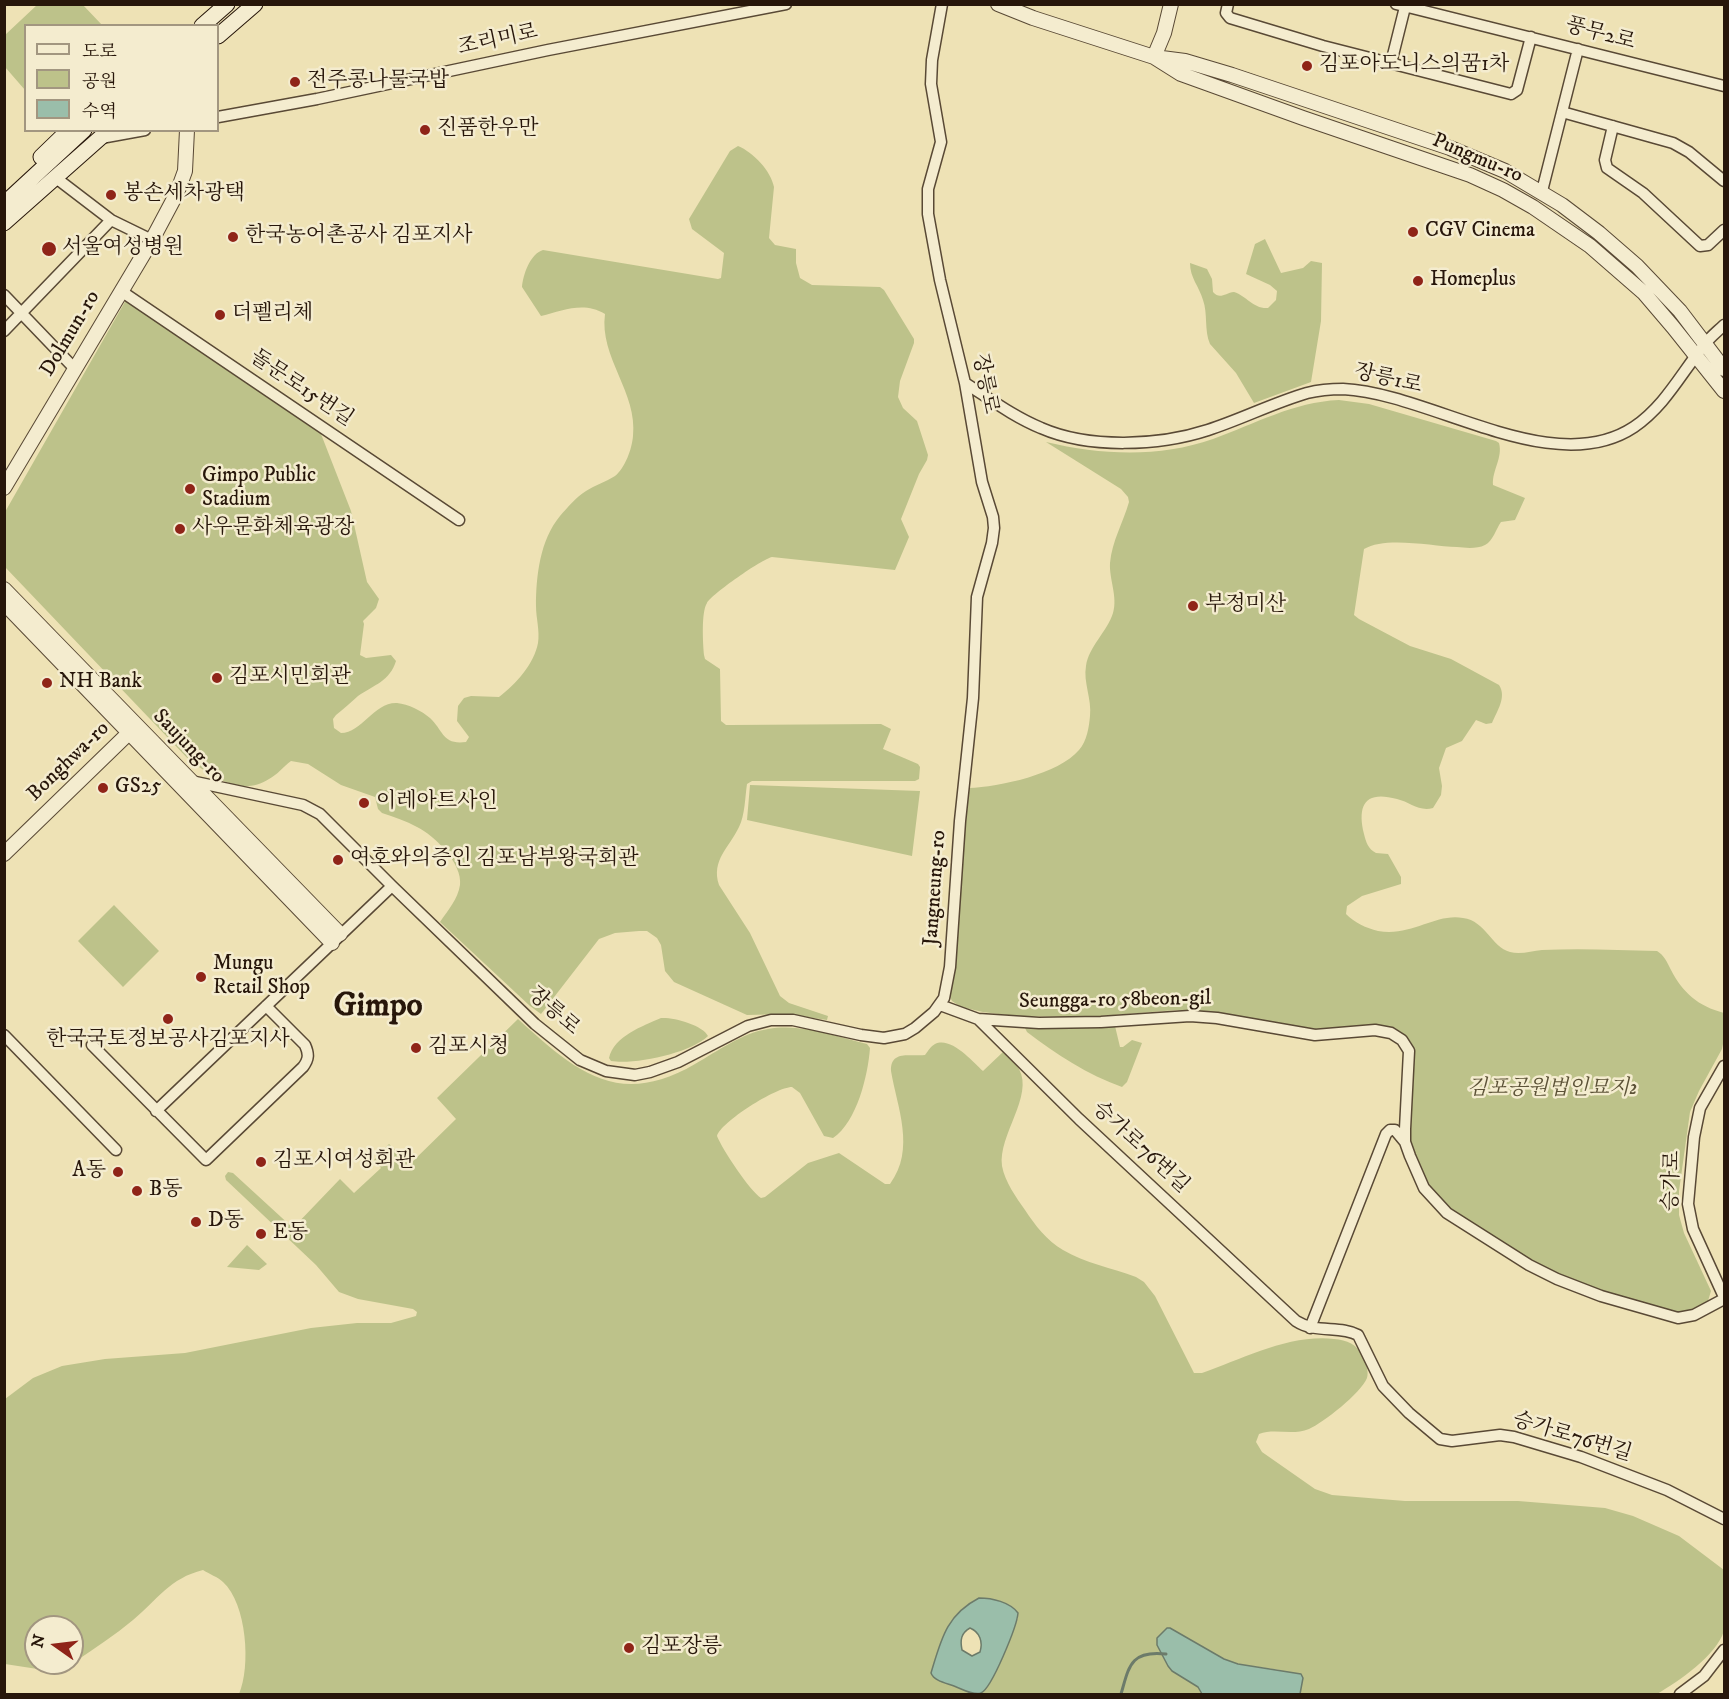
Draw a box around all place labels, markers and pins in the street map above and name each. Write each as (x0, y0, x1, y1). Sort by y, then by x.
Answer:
place label: 김포아도니스의꿈1차 (1319, 53, 1509, 79)
marker: 김포아도니스의꿈1차 (1300, 59, 1314, 73)
place label: 전주콩나물국밥 (307, 69, 449, 95)
marker: 전주콩나물국밥 (288, 75, 302, 89)
place label: 진품한우만 (437, 117, 538, 143)
marker: 진품한우만 (418, 123, 432, 137)
place label: 봉손세차광택 (123, 182, 245, 208)
marker: 봉손세차광택 (104, 188, 118, 202)
place label: CGV Cinema (1425, 219, 1535, 245)
place label: 한국농어촌공사 김포지사 (245, 224, 473, 250)
marker: CGV Cinema (1406, 225, 1420, 239)
marker: 한국농어촌공사 김포지사 (226, 230, 240, 244)
place label: 서울여성병원 (62, 236, 184, 262)
marker: 서울여성병원 (40, 240, 58, 258)
place label: Homeplus (1430, 268, 1516, 294)
marker: Homeplus (1411, 274, 1425, 288)
place label: 더펠리체 (232, 302, 313, 328)
marker: 더펠리체 (213, 308, 227, 322)
place label: Gimpo Public Stadium (202, 464, 316, 514)
marker: Gimpo Public Stadium (183, 482, 197, 496)
place label: 사우문화체육광장 (192, 516, 354, 542)
marker: 사우문화체육광장 (173, 522, 187, 536)
place label: 부정미산 (1205, 593, 1286, 619)
marker: 부정미산 (1186, 599, 1200, 613)
place label: 김포시민회관 (229, 665, 351, 691)
place label: NH Bank (59, 670, 142, 696)
marker: 김포시민회관 (210, 671, 224, 685)
marker: NH Bank (40, 676, 54, 690)
place label: GS25 (115, 775, 161, 801)
marker: GS25 (96, 781, 110, 795)
place label: 이레아트사인 (376, 790, 498, 816)
marker: 이레아트사인 (357, 796, 371, 810)
place label: 여호와의증인 김포남부왕국회관 (350, 847, 639, 873)
marker: 여호와의증인 김포남부왕국회관 (331, 853, 345, 867)
place label: Mungu Retail Shop (213, 952, 310, 1002)
marker: Mungu Retail Shop (194, 970, 208, 984)
marker: 한국국토정보공사김포지사 (161, 1012, 175, 1026)
place label: 한국국토정보공사김포지사 (46, 1028, 290, 1054)
place label: 김포시청 (428, 1035, 509, 1061)
marker: 김포시청 (409, 1041, 423, 1055)
place label: 김포시여성회관 (273, 1149, 415, 1175)
marker: 김포시여성회관 (254, 1155, 268, 1169)
place label: A동 (72, 1159, 106, 1185)
marker: A동 (111, 1165, 125, 1179)
place label: B동 (149, 1178, 183, 1204)
marker: B동 (130, 1184, 144, 1198)
place label: D동 (208, 1209, 244, 1235)
marker: D동 (189, 1215, 203, 1229)
place label: E동 (273, 1221, 308, 1247)
marker: E동 (254, 1227, 268, 1241)
place label: 김포장릉 (641, 1635, 722, 1661)
marker: 김포장릉 (622, 1641, 636, 1655)

